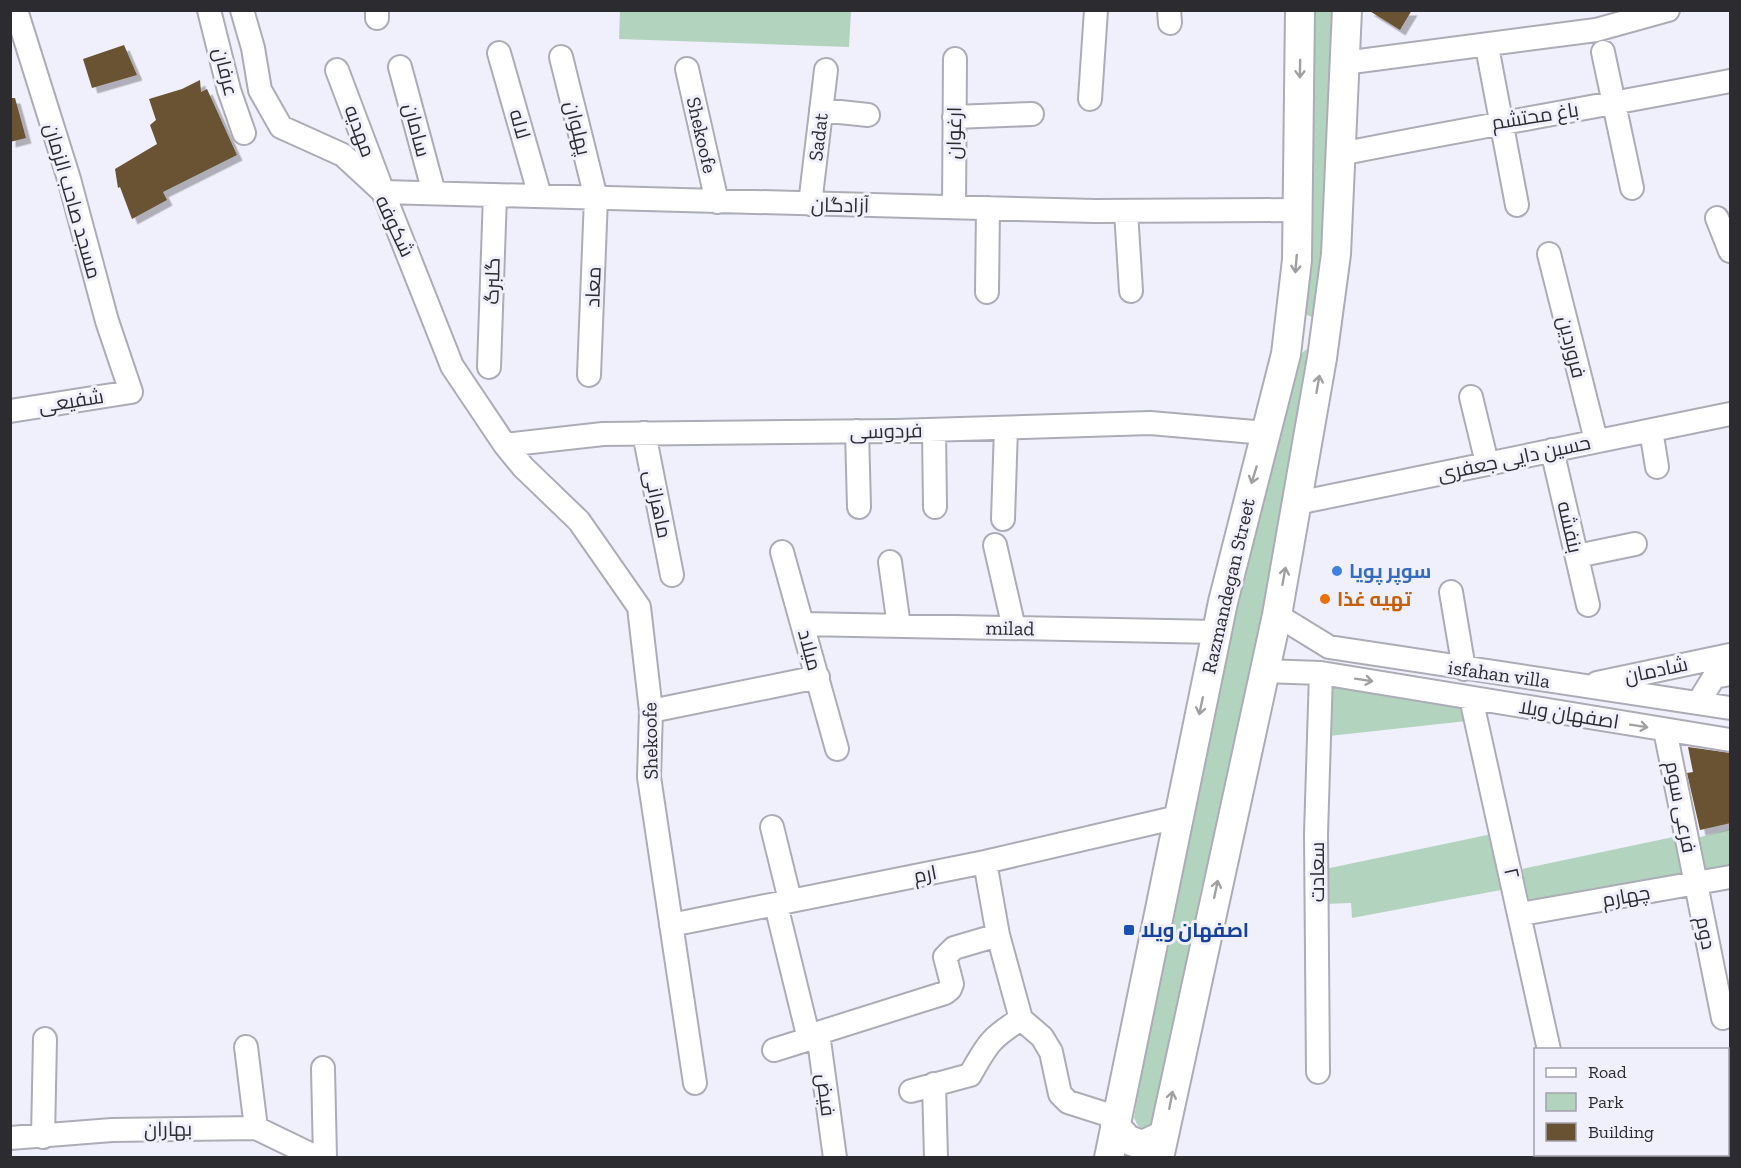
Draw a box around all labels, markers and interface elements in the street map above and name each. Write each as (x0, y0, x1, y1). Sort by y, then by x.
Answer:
street label: عرفان (207, 45, 244, 99)
one-way arrow (1294, 58, 1305, 78)
street label: Shekoofe (682, 95, 722, 175)
street label: باغ محتشم (1490, 97, 1581, 137)
street label: پهلوان (559, 98, 596, 158)
street label: سامان (397, 101, 436, 160)
street label: مهدیه (339, 102, 380, 161)
street label: لاله (504, 106, 536, 142)
street label: ارغوان (942, 106, 967, 160)
street label: Sadat (803, 111, 833, 162)
street label: مسجد صاحب الزمان (38, 121, 107, 282)
street label: شکوفه (370, 191, 420, 261)
street label: آزادگان (811, 192, 870, 219)
one-way arrow (1290, 253, 1301, 273)
street label: گلبرگ (479, 257, 505, 305)
street label: معاد (580, 266, 606, 308)
street label: فروردین (1552, 313, 1591, 381)
one-way arrow (1312, 374, 1323, 394)
street label: شفیعی (37, 384, 105, 419)
street label: فردوسی (849, 418, 923, 445)
street label: حسین دایی جعفری (1435, 430, 1593, 487)
one-way arrow (1248, 465, 1259, 484)
street label: ماهرانی (638, 468, 677, 540)
street label: Razmandegan Street (1196, 495, 1260, 676)
street label: بنفشه (1552, 499, 1588, 555)
place label: سوپر پویا (1349, 559, 1432, 585)
marker: سوپر پویا (1330, 564, 1344, 578)
one-way arrow (1279, 567, 1290, 586)
place label: تهیه غذا (1337, 587, 1412, 612)
marker: تهیه غذا (1318, 592, 1332, 606)
street label: milad (985, 616, 1035, 640)
street label: میلاد (793, 627, 827, 673)
street label: شادمان (1622, 652, 1690, 689)
street label: isfahan villa (1446, 655, 1552, 693)
one-way arrow (1353, 675, 1373, 686)
street label: اصفهان ویلا (1517, 694, 1621, 735)
one-way arrow (1195, 696, 1206, 715)
street label: Shekoofe (637, 702, 663, 780)
one-way arrow (1629, 720, 1648, 731)
street label: فرعی سوم (1658, 759, 1702, 855)
street label: سعادت (1305, 842, 1329, 902)
street label: ارم (911, 860, 939, 890)
street label: ۲ (1499, 865, 1525, 881)
one-way arrow (1211, 880, 1222, 899)
street label: چهارم (1600, 880, 1652, 914)
street label: دوم (1689, 914, 1721, 952)
place label: اصفهان ویلا (1141, 918, 1249, 943)
marker: اصفهان ویلا (1122, 923, 1136, 937)
legend (1534, 1048, 1729, 1156)
text: Road (1588, 1061, 1627, 1083)
street label: فیض (811, 1072, 841, 1118)
one-way arrow (1166, 1091, 1177, 1110)
text: Park (1588, 1091, 1624, 1113)
street label: بهاران (144, 1117, 192, 1142)
text: Building (1588, 1121, 1654, 1143)

